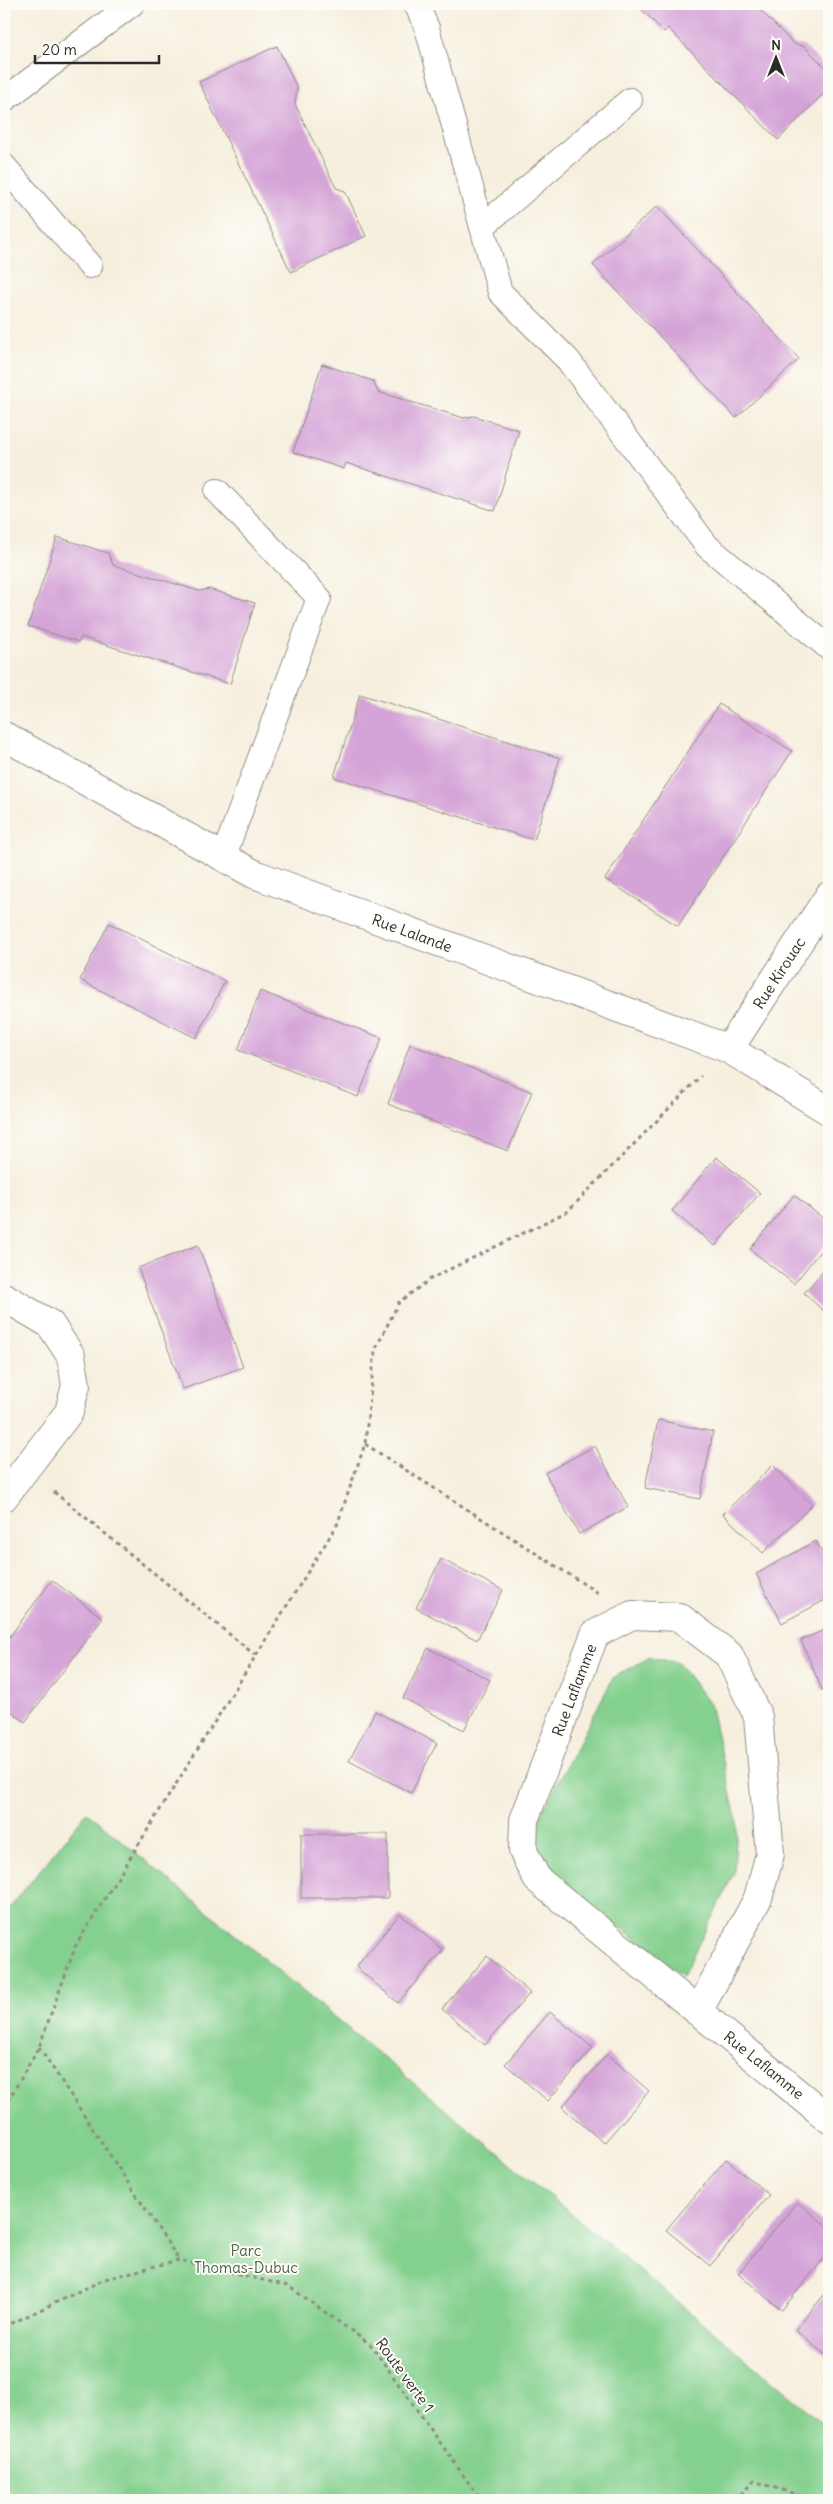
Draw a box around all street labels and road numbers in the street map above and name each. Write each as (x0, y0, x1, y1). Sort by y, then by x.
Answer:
street label: Rue Lalande (369, 910, 455, 956)
street label: Rue Kirouac (749, 933, 809, 1012)
street label: Rue Laflamme (548, 1641, 600, 1739)
street label: Rue Laflamme (720, 2027, 808, 2103)
street label: Route verte 1 (372, 2334, 438, 2416)

